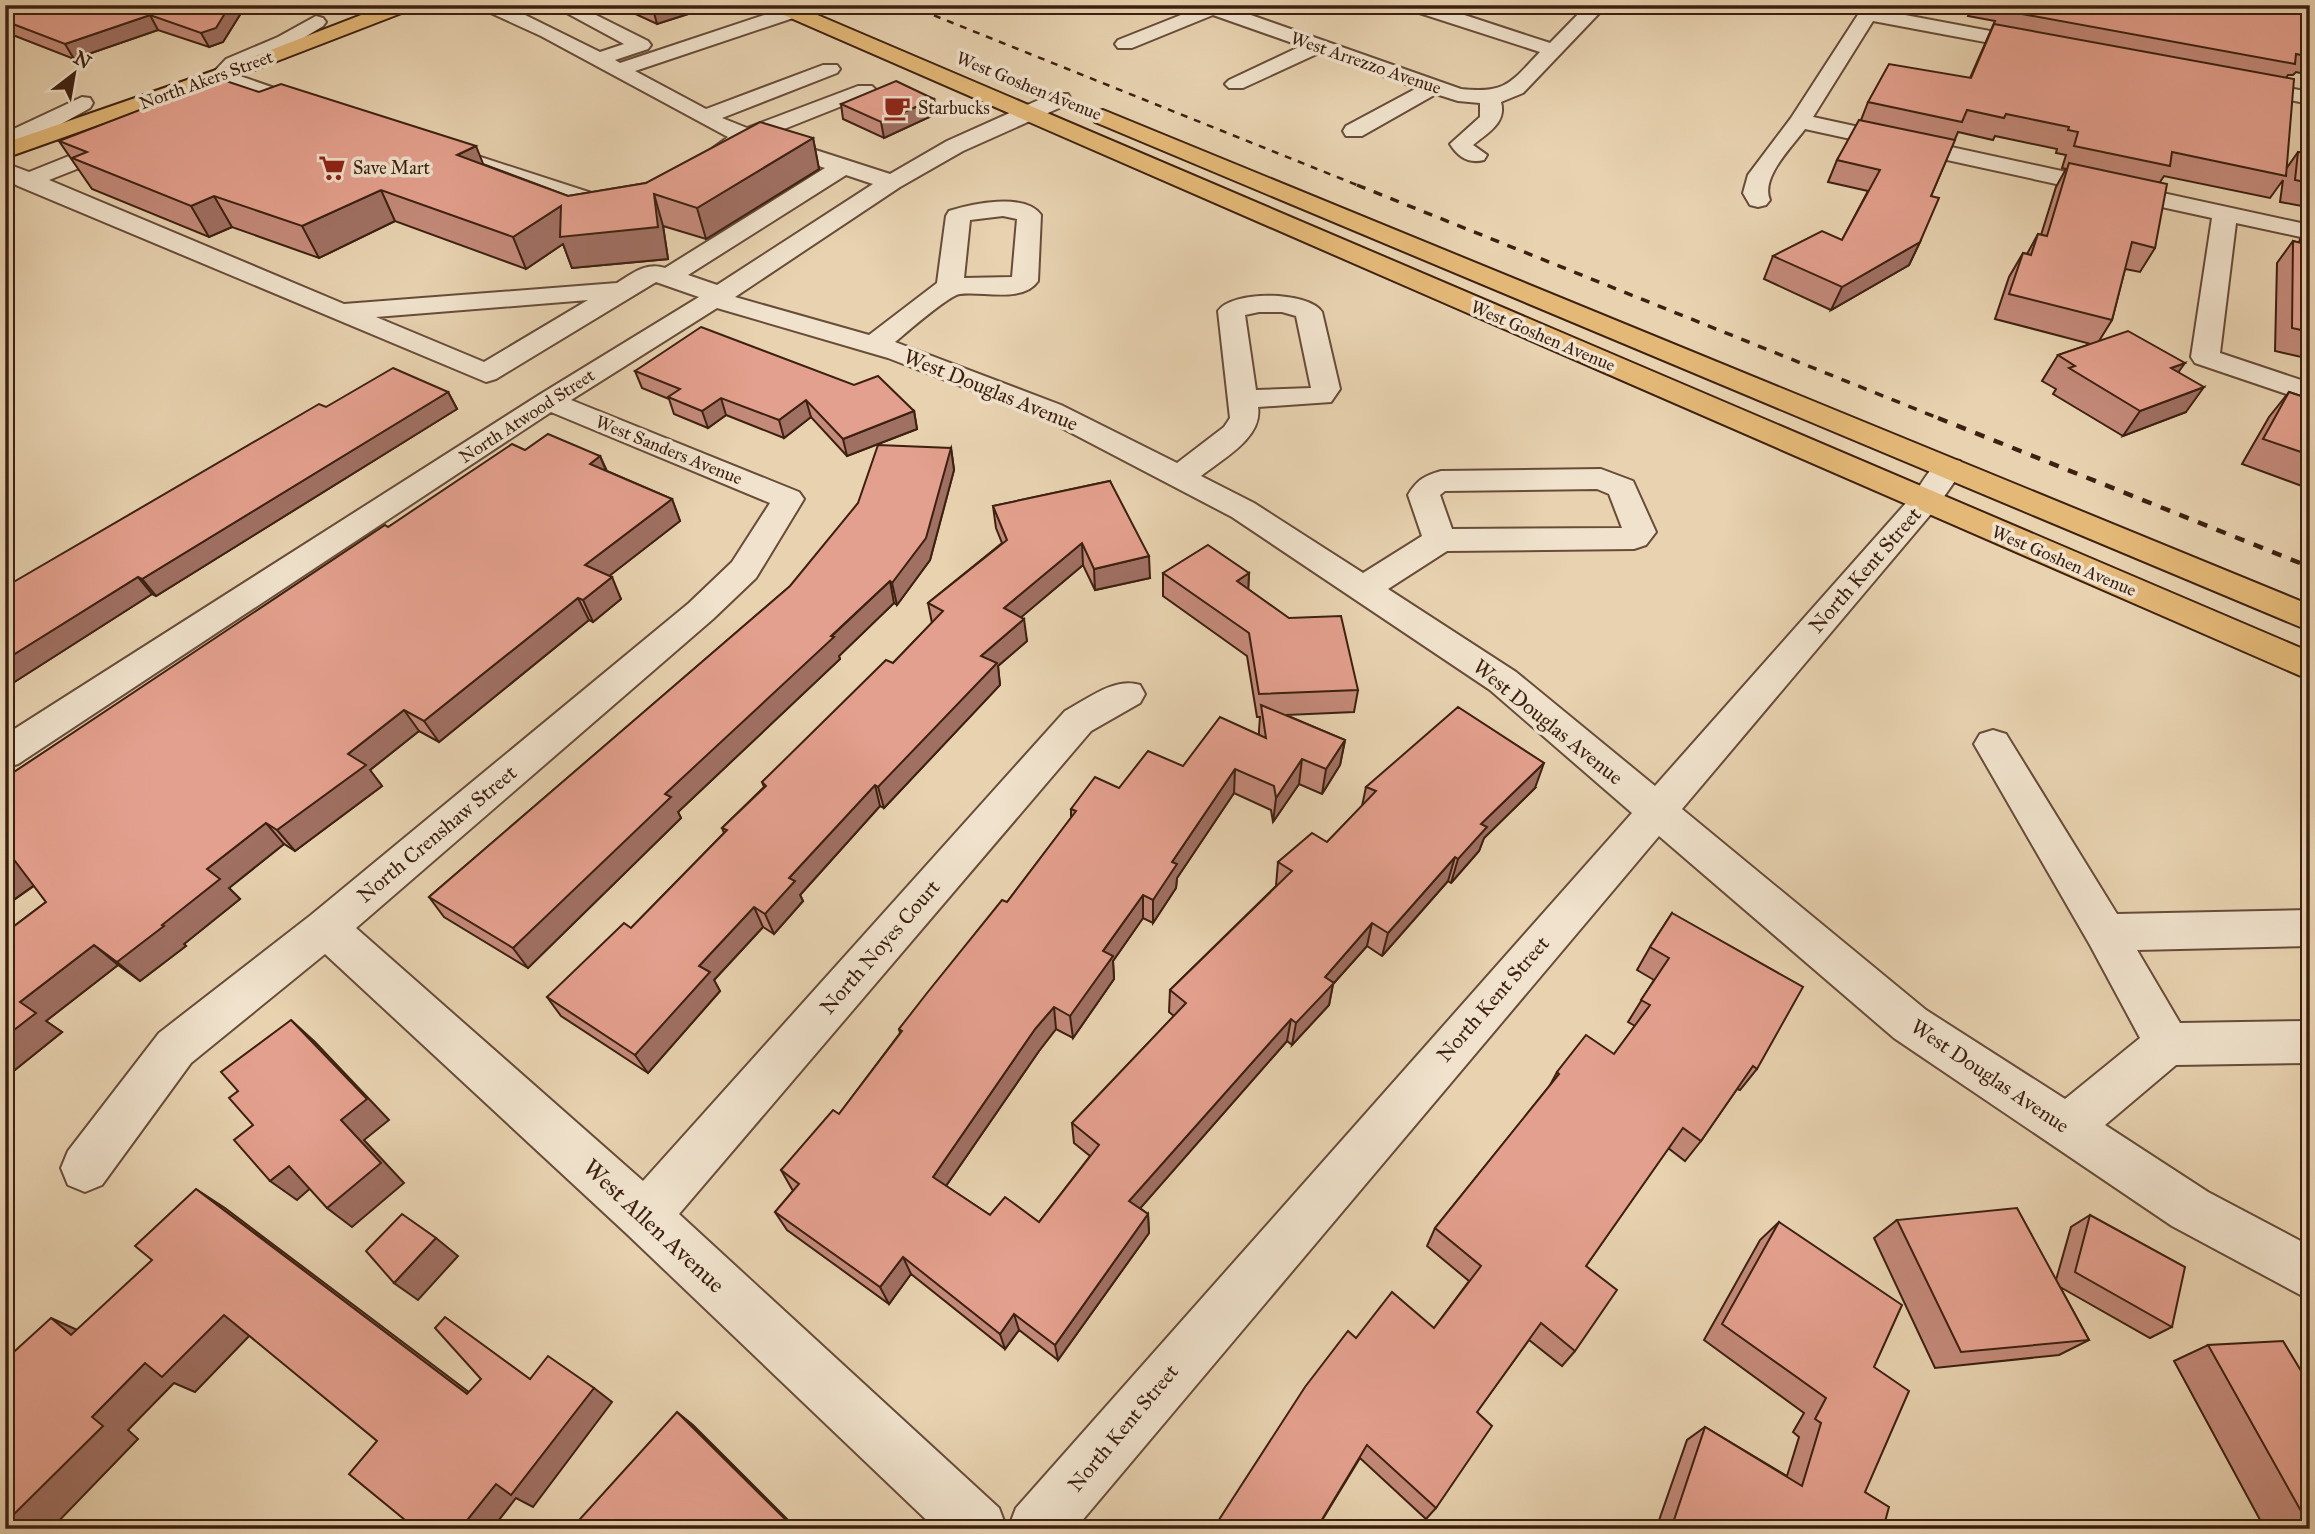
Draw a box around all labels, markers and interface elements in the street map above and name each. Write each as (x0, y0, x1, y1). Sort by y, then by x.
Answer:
street label: West Arrezzo Avenue (1288, 27, 1444, 99)
north arrow (38, 38, 108, 108)
street label: North Akers Street (136, 45, 277, 114)
text: N (70, 46, 95, 74)
street label: West Goshen Avenue (953, 47, 1105, 125)
cafe icon: Starbucks (882, 93, 912, 123)
place label: Starbucks (918, 97, 990, 119)
supermarket icon: Save Mart (317, 153, 347, 183)
place label: Save Mart (353, 157, 430, 179)
street label: West Goshen Avenue (1467, 296, 1619, 376)
street label: West Douglas Avenue (900, 343, 1082, 437)
street label: North Atwood Street (455, 364, 599, 468)
street label: West Sanders Avenue (592, 411, 746, 489)
street label: North Kent Street (1803, 501, 1927, 638)
street label: West Goshen Avenue (1988, 521, 2140, 601)
street label: West Douglas Avenue (1468, 654, 1628, 791)
street label: North Crenshaw Street (352, 759, 523, 908)
street label: North Noyes Court (815, 874, 946, 1020)
street label: North Kent Street (1431, 930, 1555, 1067)
street label: West Douglas Avenue (1906, 1013, 2074, 1139)
street label: West Allen Avenue (577, 1152, 731, 1300)
street label: North Kent Street (1062, 1359, 1184, 1497)

